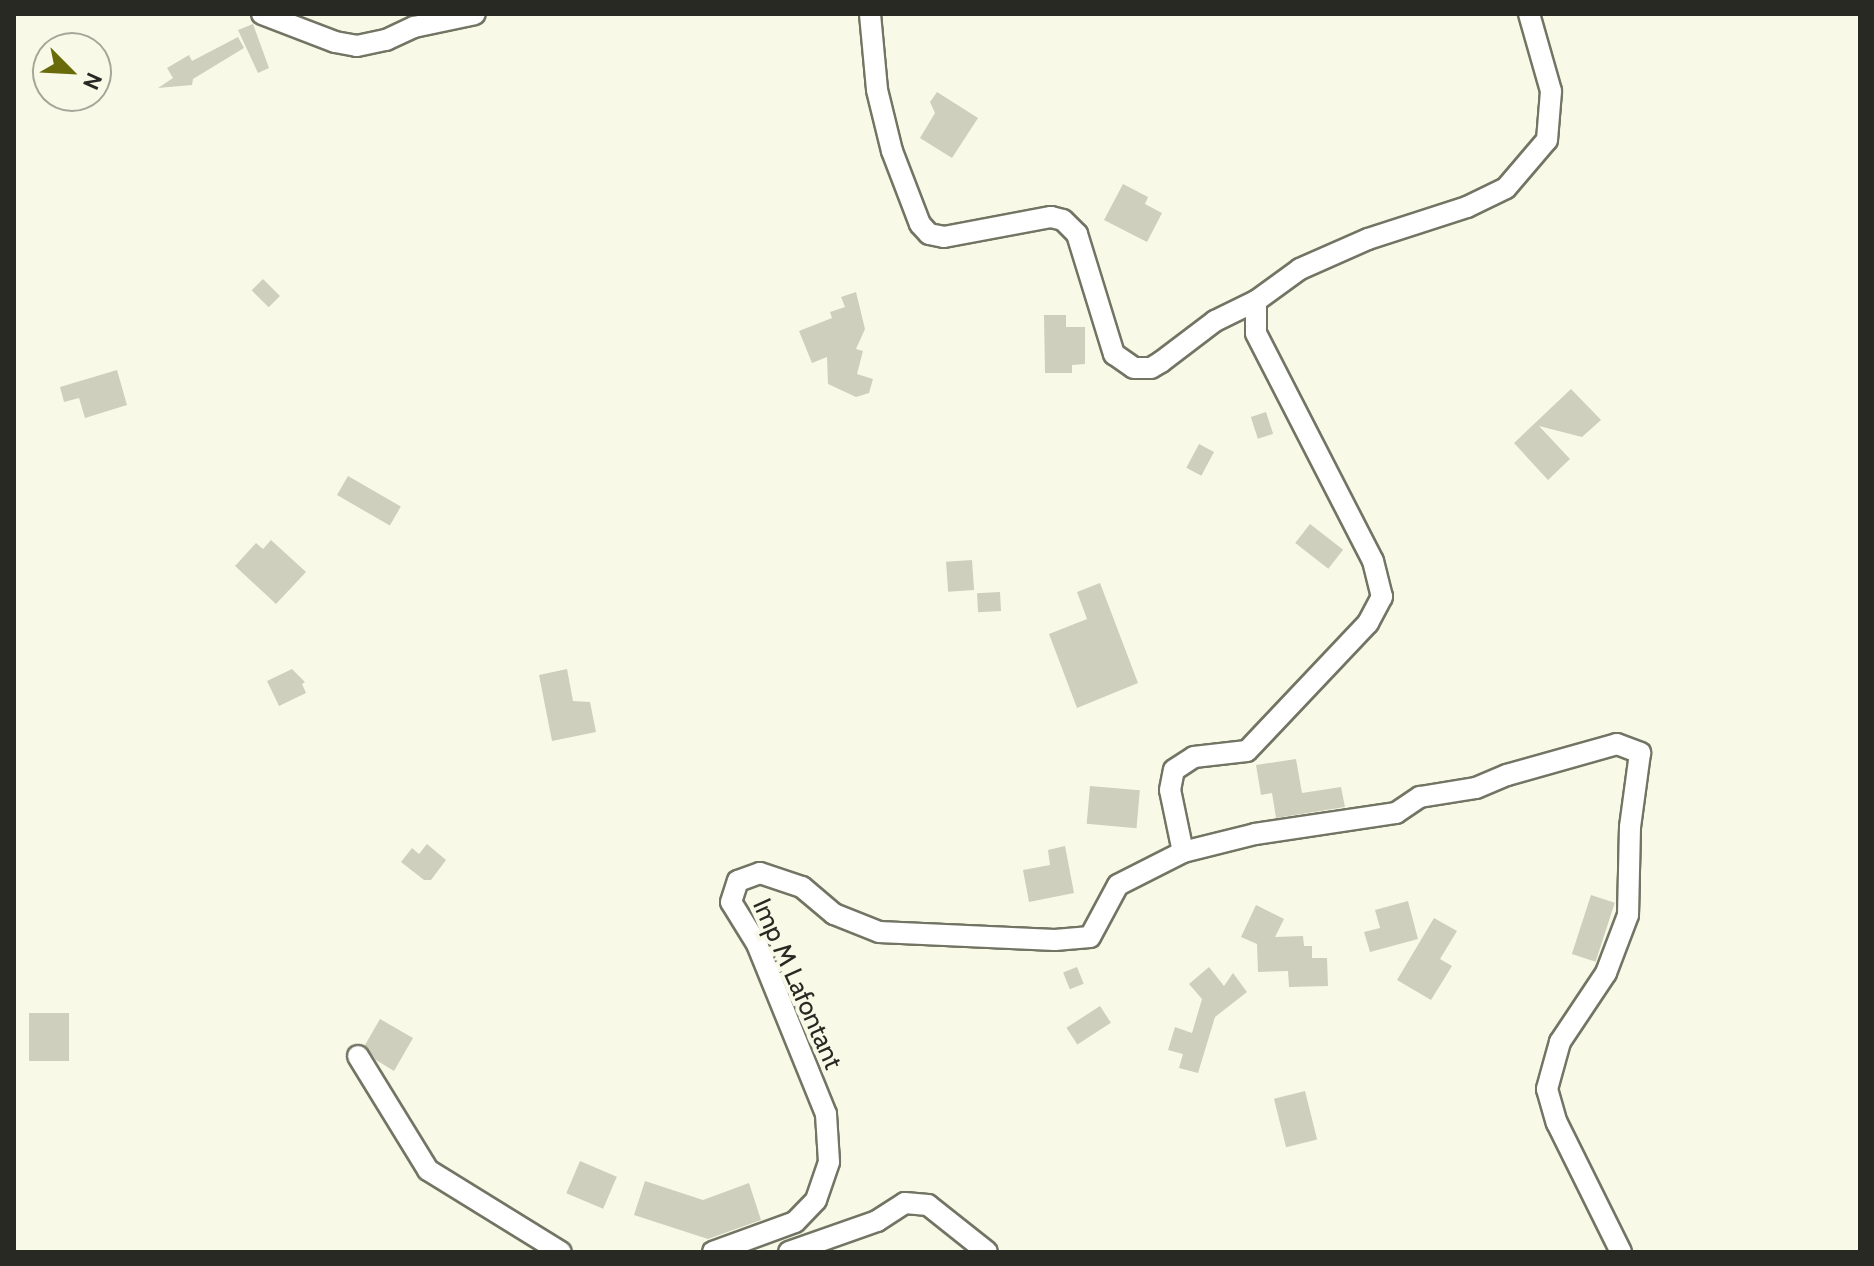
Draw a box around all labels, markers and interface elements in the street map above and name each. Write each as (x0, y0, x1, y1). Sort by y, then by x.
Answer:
north arrow (32, 32, 112, 112)
text: N (77, 69, 108, 94)
street label: Imp M Lafontant (745, 894, 849, 1074)

